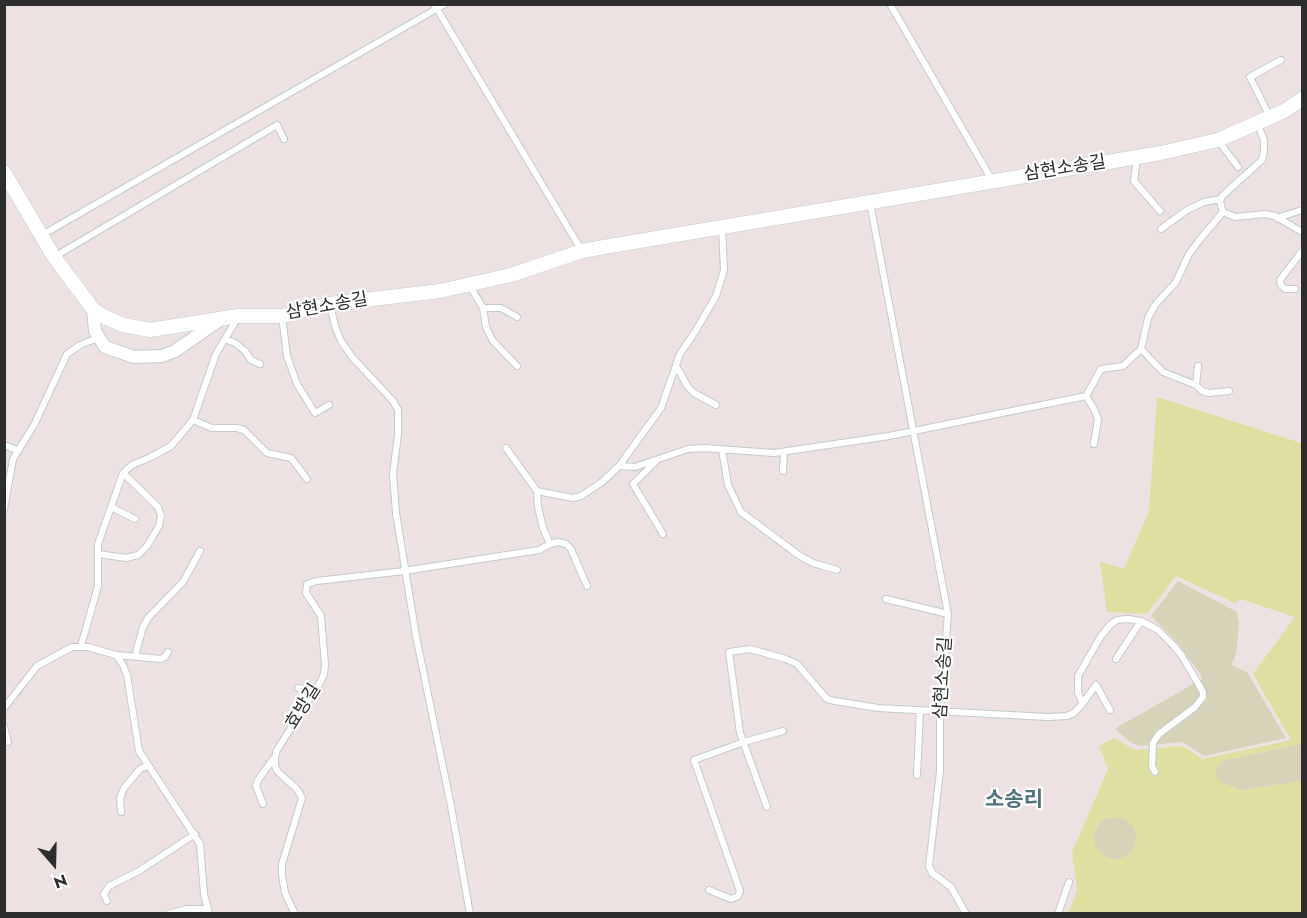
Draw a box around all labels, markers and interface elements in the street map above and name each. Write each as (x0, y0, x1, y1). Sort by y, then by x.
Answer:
street label: 삼현소송길 (1022, 152, 1108, 186)
street label: 삼현소송길 (284, 289, 370, 325)
street label: 삼현소송길 (930, 636, 958, 720)
street label: 효방길 (282, 680, 326, 734)
district label: 소송리 (985, 788, 1043, 814)
north arrow (24, 834, 84, 894)
text: N (50, 868, 70, 894)

